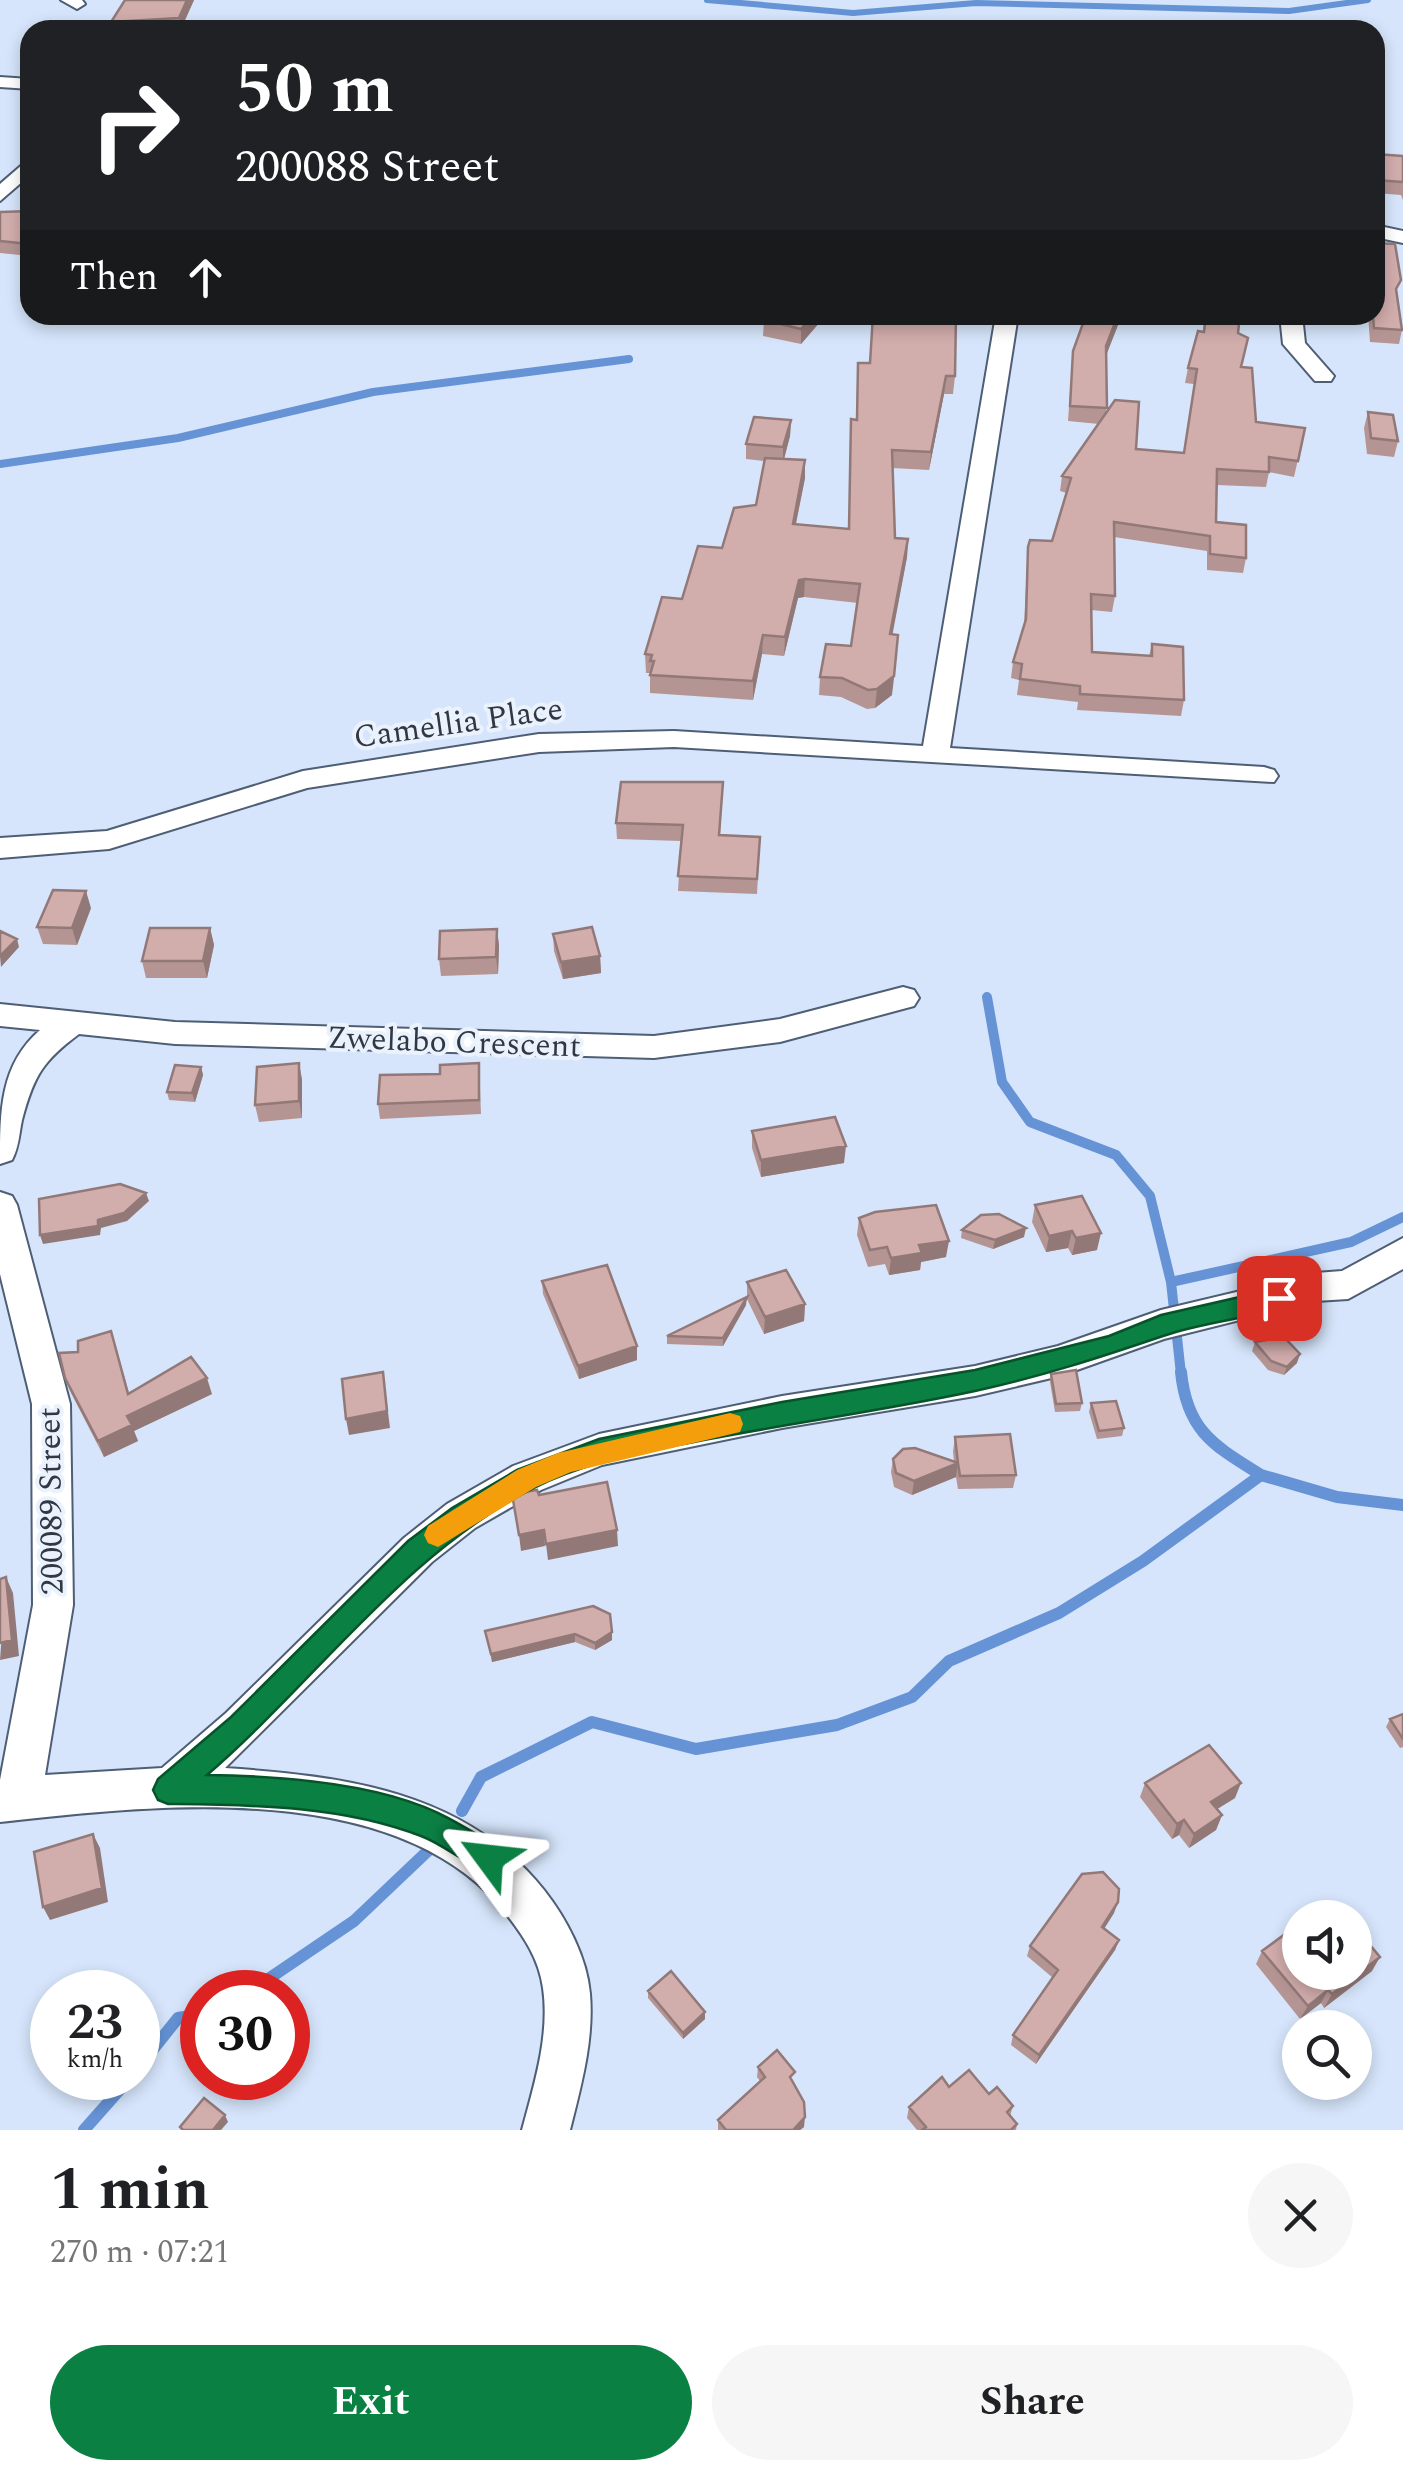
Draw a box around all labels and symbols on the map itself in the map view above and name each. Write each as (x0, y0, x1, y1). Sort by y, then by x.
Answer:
street label: Camellia Place (350, 685, 566, 762)
street label: Zwelabo Crescent (326, 1014, 582, 1071)
pin (1237, 1256, 1322, 1341)
street label: 200089 Street (25, 1407, 78, 1595)
position arrow (437, 1806, 541, 1910)
speed limit sign: 30 (180, 1970, 310, 2100)

